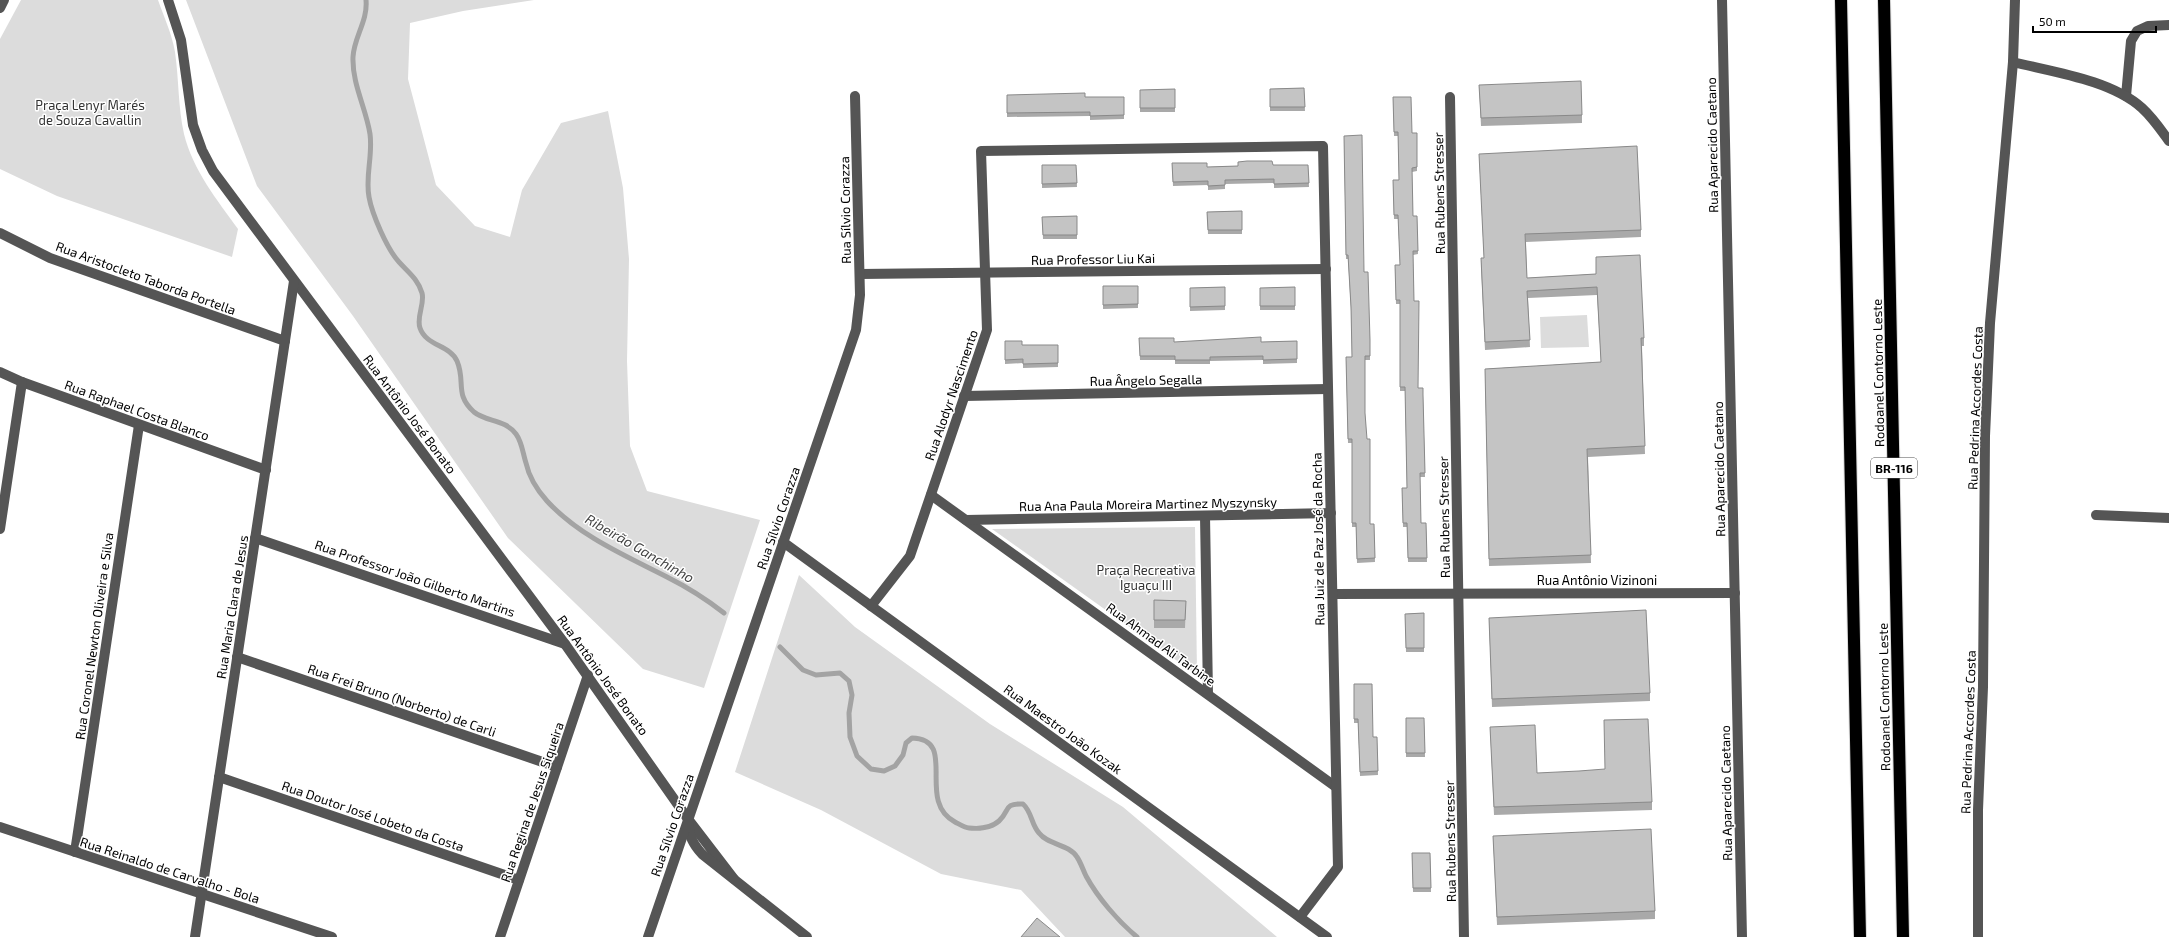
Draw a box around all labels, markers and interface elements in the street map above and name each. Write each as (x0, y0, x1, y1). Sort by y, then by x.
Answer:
scale bar (2033, 8, 2156, 34)
text: 50 m (2039, 14, 2066, 28)
street label: Rua Aparecido Caetano (1703, 77, 1721, 213)
park label: Praça Lenyr Marés de Souza Cavallin (35, 97, 145, 128)
street label: Rua Rubens Stresser (1430, 132, 1448, 254)
street label: Rua Sílvio Corazza (836, 156, 854, 264)
street label: Rua Aristocleto Taborda Portella (54, 238, 238, 318)
street label: Rua Professor Liu Kai (1031, 250, 1155, 268)
street label: Rodoanel Contorno Leste (1869, 299, 1887, 447)
street label: Rua Pedrina Accordes Costa (1964, 326, 1986, 490)
street label: Rua Alodyr Nascimento (921, 327, 981, 463)
street label: Rua Antônio José Bonato (360, 351, 460, 477)
street label: Rua Ângelo Segalla (1090, 371, 1202, 389)
street label: Rua Raphael Costa Blanco (62, 376, 212, 444)
street label: Rua Aparecido Caetano (1710, 401, 1728, 537)
street label: Rua Juiz de Paz José da Rocha (1308, 452, 1328, 626)
street label: Rua Rubens Stresser (1435, 456, 1453, 578)
road number: BR-116 (1871, 458, 1917, 478)
street label: Rua Sílvio Corazza (753, 465, 803, 571)
street label: Rua Ana Paula Moreira Martinez Myszynsky (1019, 494, 1277, 514)
water label: Ribeirão Ganchinho (583, 510, 698, 586)
street label: Rua Coronel Newton Oliveira e Silva (72, 531, 116, 741)
street label: Rua Maria Clara de Jesus (213, 534, 251, 680)
street label: Rua Professor João Gilberto Martins (313, 536, 517, 620)
park label: Praça Recreativa Iguaçu III (1096, 562, 1196, 594)
street label: Rua Antônio Vizinoni (1537, 572, 1657, 588)
street label: Rua Ahmad Ali Tarbine (1103, 599, 1219, 689)
street label: Rua Antônio José Bonato (554, 612, 652, 738)
street label: Rodoanel Contorno Leste (1875, 623, 1893, 771)
street label: Rua Pedrina Accordes Costa (1957, 650, 1979, 814)
street label: Rua Frei Bruno (Norberto) de Carli (306, 660, 498, 740)
street label: Rua Maestro João Kozak (1001, 681, 1125, 777)
street label: Rua Regina de Jesus Siqueira (497, 720, 567, 884)
street label: Rua Aparecido Caetano (1717, 725, 1735, 861)
street label: Rua Sílvio Corazza (647, 772, 697, 878)
street label: Rua Doutor José Lobeto da Costa (280, 777, 466, 855)
street label: Rua Rubens Stresser (1441, 780, 1459, 902)
street label: Rua Reinaldo de Carvalho - Bola (78, 833, 262, 907)

